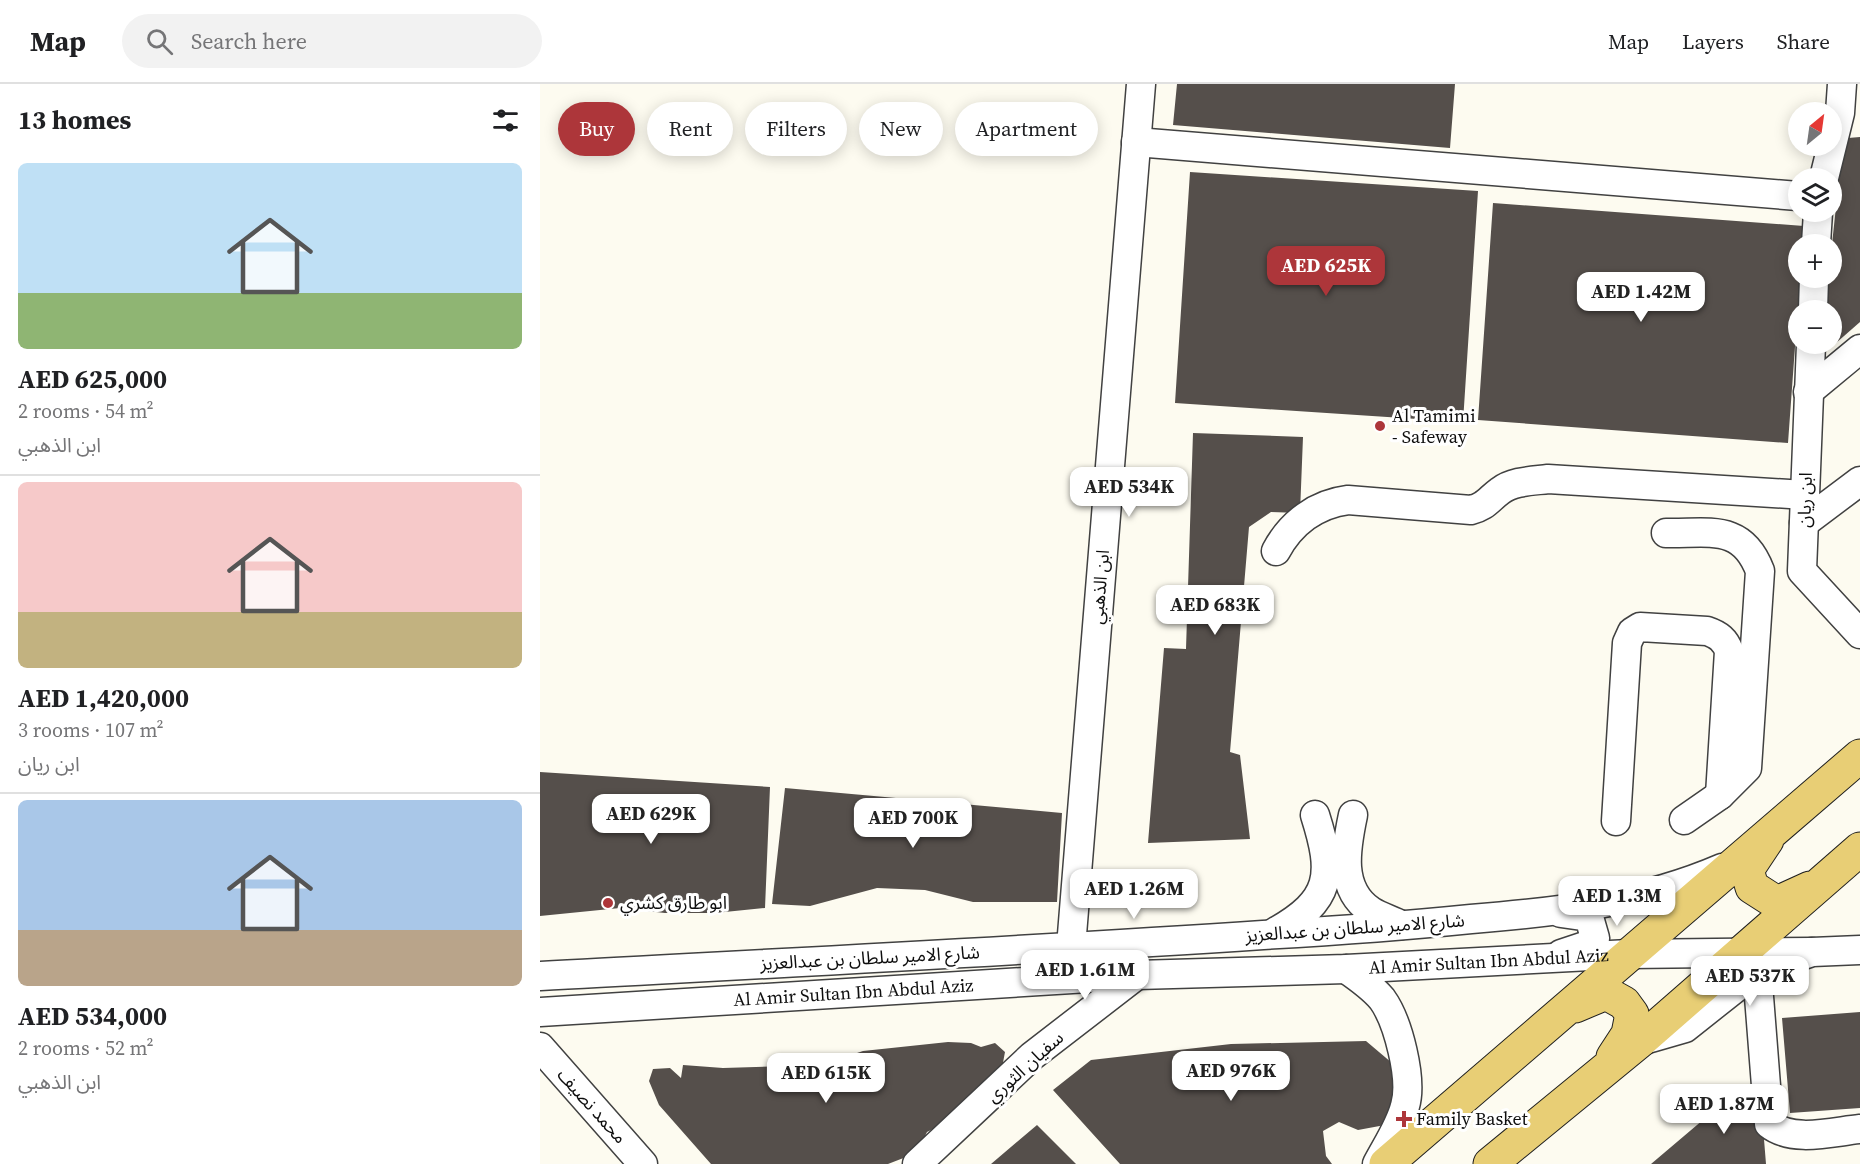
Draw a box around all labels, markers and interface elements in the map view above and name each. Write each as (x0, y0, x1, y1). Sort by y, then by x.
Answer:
search box (122, 14, 542, 68)
text: Map (30, 22, 86, 60)
icon: search (143, 25, 176, 58)
text: Search here (191, 26, 307, 56)
text: Map (1608, 27, 1649, 56)
text: Layers (1682, 27, 1744, 56)
text: Share (1777, 27, 1830, 56)
text: 13 homes (18, 102, 131, 138)
chip: Buy (558, 102, 635, 156)
chip: Rent (647, 102, 733, 156)
chip: Filters (745, 102, 847, 156)
chip: New (859, 102, 943, 156)
chip: Apartment (955, 102, 1098, 156)
north arrow (1788, 102, 1842, 156)
map controls (1788, 102, 1842, 354)
icon: filters (489, 104, 522, 137)
button: layers (1788, 168, 1842, 222)
icon: home (216, 202, 324, 310)
button: + (1788, 234, 1842, 288)
pin: AED 625K (1264, 246, 1388, 297)
text: AED 625K (1281, 251, 1371, 279)
pin: AED 1.42M (1572, 272, 1710, 323)
text: AED 1.42M (1591, 277, 1691, 305)
button: − (1788, 300, 1842, 354)
text: AED 625,000 (18, 361, 167, 397)
text: 2 rooms · 54 m² (18, 397, 154, 425)
place label: Al Tamimi - Safeway (1392, 403, 1476, 449)
marker: Al Tamimi - Safeway (1373, 419, 1387, 433)
text: ابن الذهبي (18, 431, 101, 459)
pin: AED 534K (1067, 467, 1191, 518)
text: AED 534K (1084, 472, 1174, 500)
street label: ابن ريان (1791, 472, 1818, 528)
icon: home (216, 521, 324, 629)
street label: ابن الذهبي (1084, 549, 1116, 625)
pin: AED 683K (1153, 585, 1277, 636)
text: AED 683K (1170, 590, 1260, 618)
text: AED 1,420,000 (18, 680, 189, 716)
text: 3 rooms · 107 m² (18, 716, 164, 744)
text: ابن ريان (18, 750, 80, 778)
pin: AED 629K (589, 794, 713, 845)
pin: AED 700K (851, 798, 975, 849)
text: AED 629K (606, 799, 696, 827)
text: AED 700K (868, 803, 958, 831)
icon: home (216, 839, 324, 947)
pin: AED 1.26M (1065, 869, 1203, 920)
text: AED 1.26M (1084, 874, 1184, 902)
pin: AED 1.3M (1555, 876, 1679, 927)
text: AED 1.3M (1572, 881, 1662, 909)
place label: ابو طارق كشري (620, 890, 727, 916)
marker: ابو طارق كشري (601, 896, 615, 910)
street label: شارع الامير سلطان بن عبدالعزيز (1243, 907, 1466, 950)
street label: شارع الامير سلطان بن عبدالعزيز (758, 939, 981, 978)
street label: Al Amir Sultan Ibn Abdul Aziz (1368, 942, 1609, 980)
pin: AED 1.61M (1016, 950, 1154, 1001)
text: AED 1.61M (1035, 955, 1135, 983)
pin: AED 537K (1688, 956, 1812, 1007)
text: AED 537K (1705, 961, 1795, 989)
street label: Al Amir Sultan Ibn Abdul Aziz (733, 972, 974, 1012)
text: AED 534,000 (18, 998, 167, 1034)
street label: سفيان الثوري (981, 1025, 1069, 1109)
text: 2 rooms · 52 m² (18, 1034, 154, 1062)
pin: AED 976K (1169, 1051, 1293, 1102)
pin: AED 615K (764, 1053, 888, 1104)
text: AED 976K (1186, 1056, 1276, 1084)
text: AED 615K (781, 1058, 871, 1086)
street label: محمد نصيف (552, 1063, 633, 1149)
text: ابن الذهبي (18, 1068, 101, 1096)
pin: AED 1.87M (1655, 1084, 1793, 1135)
text: AED 1.87M (1674, 1089, 1774, 1117)
place label: Family Basket (1416, 1106, 1528, 1131)
marker: Family Basket (1397, 1112, 1411, 1126)

